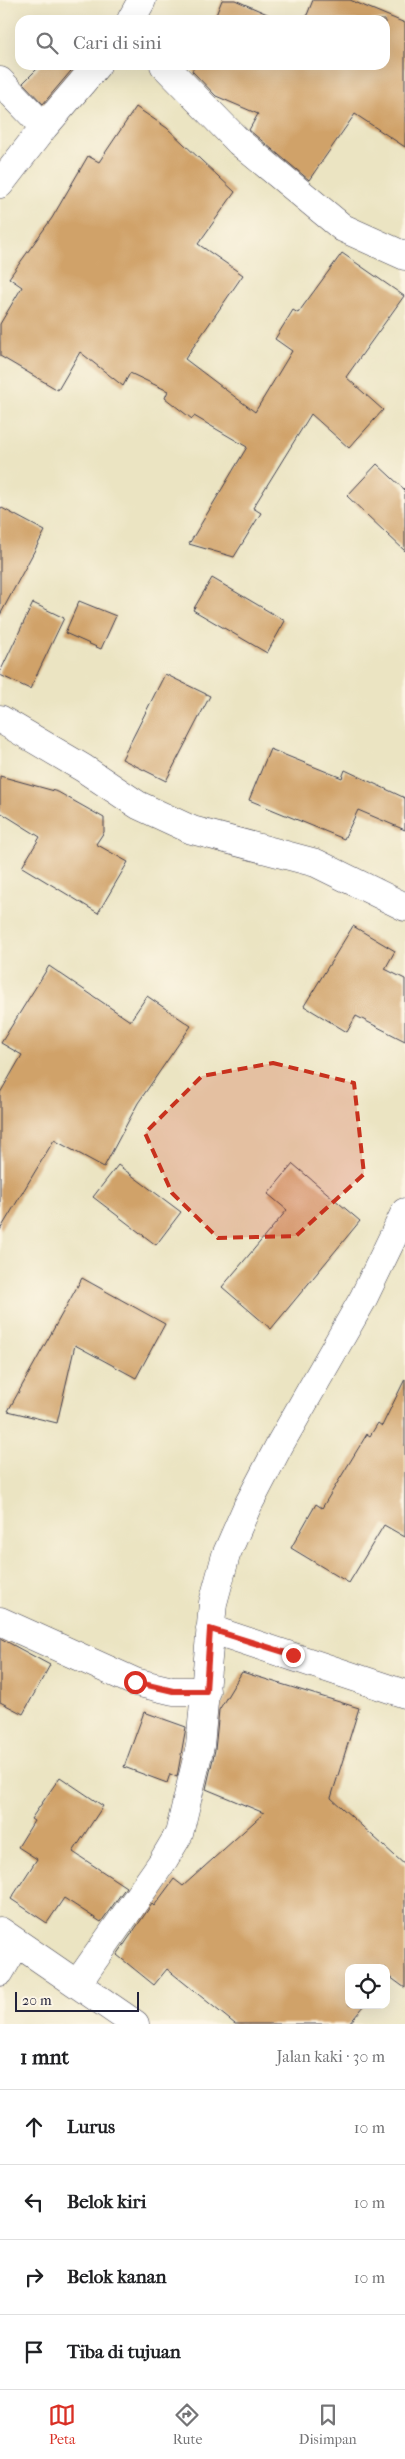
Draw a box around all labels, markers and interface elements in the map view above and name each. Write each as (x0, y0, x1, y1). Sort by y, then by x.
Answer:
search box (15, 15, 390, 70)
icon: search (33, 29, 61, 57)
text: Cari di sini (73, 32, 162, 54)
route end (282, 1644, 305, 1667)
route start (124, 1671, 147, 1694)
map controls (345, 1964, 390, 2009)
button: locate (345, 1964, 390, 2009)
scale bar (15, 1989, 139, 2012)
text: 20 m (22, 1992, 52, 2009)
text: 1 mnt (20, 2045, 69, 2069)
text: Jalan kaki · 30 m (277, 2047, 385, 2066)
icon: ahead (20, 2113, 48, 2141)
text: Lurus (67, 2116, 115, 2138)
text: 10 m (354, 2118, 385, 2137)
icon: left (20, 2188, 48, 2216)
text: Belok kiri (67, 2191, 146, 2213)
text: 10 m (354, 2193, 385, 2212)
icon: right (20, 2263, 48, 2291)
text: Belok kanan (67, 2266, 167, 2288)
text: 10 m (354, 2268, 385, 2287)
icon: arrive (20, 2338, 48, 2366)
text: Tiba di tujuan (67, 2341, 181, 2363)
tab: Peta (48, 2401, 76, 2448)
tab: Rute (173, 2401, 202, 2448)
tab: Disimpan (299, 2401, 357, 2448)

